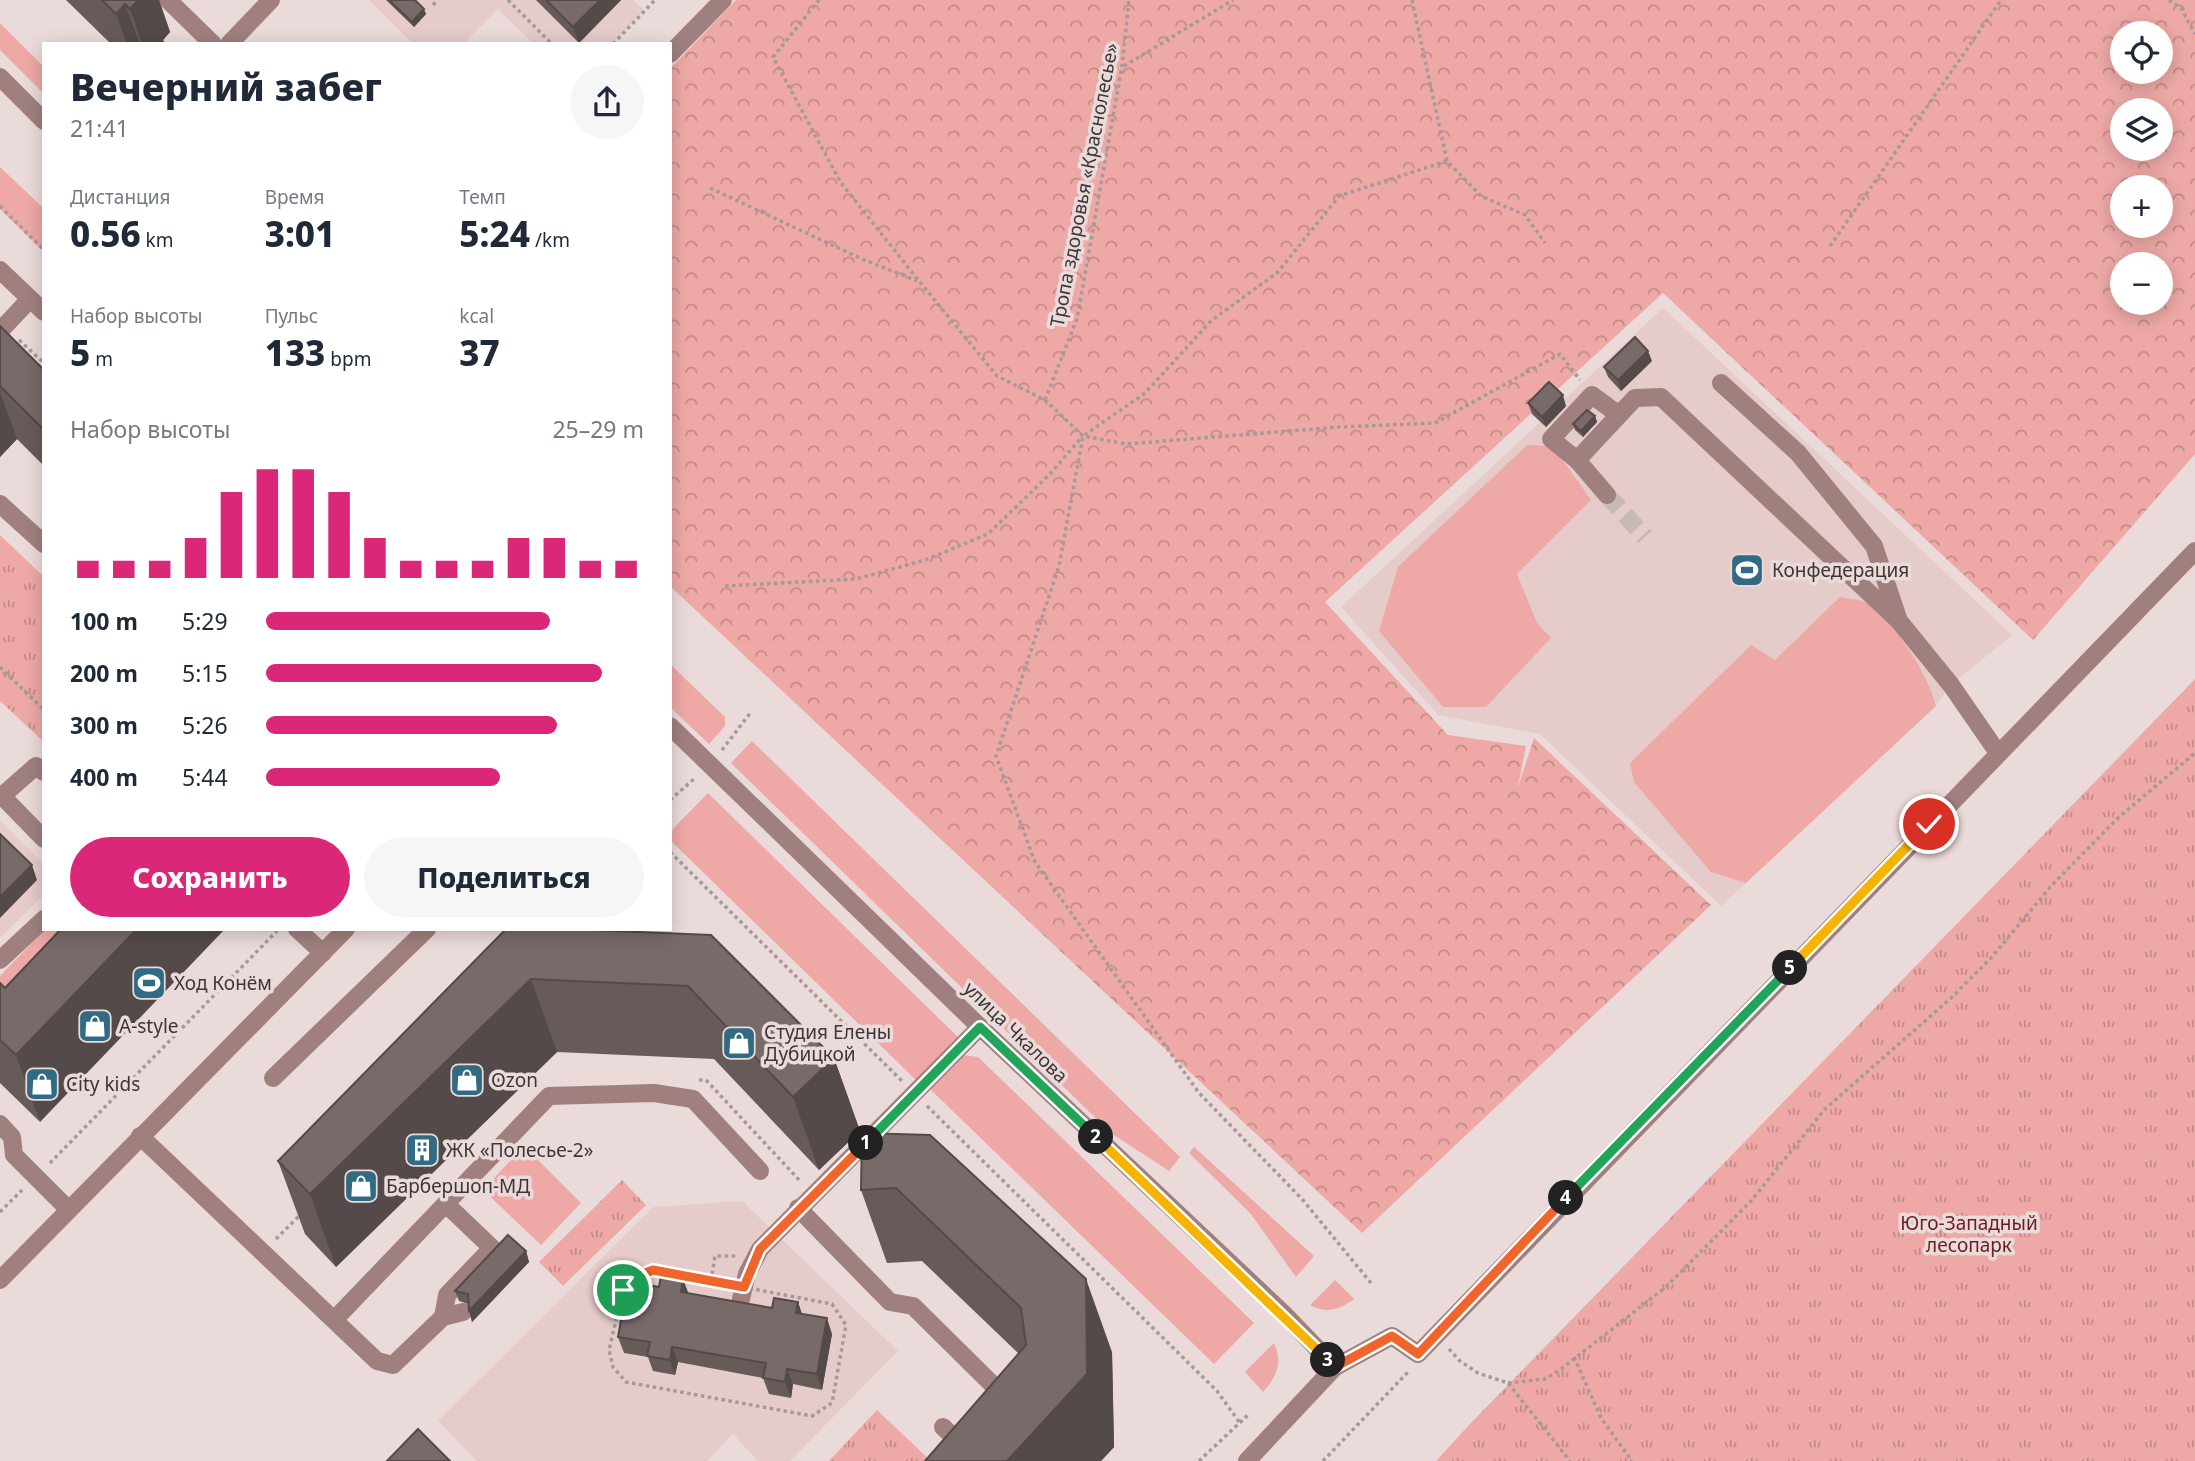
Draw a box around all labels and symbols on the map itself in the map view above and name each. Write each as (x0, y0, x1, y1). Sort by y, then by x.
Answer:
street label: Тропа здоровья «Краснолесье» (1044, 41, 1124, 329)
sports icon: Конфедерация (1728, 551, 1766, 589)
place label: Конфедерация (1772, 557, 1909, 583)
pin (1899, 794, 1959, 854)
pin: 5 (1772, 950, 1808, 986)
sports icon: Ход Конём (130, 964, 168, 1002)
place label: Ход Конём (174, 970, 272, 996)
street label: улица Чкалова (958, 976, 1074, 1088)
shop icon: A-style (76, 1007, 114, 1045)
place label: A-style (119, 1013, 179, 1039)
place label: Студия Елены Дубицкой (764, 1019, 891, 1067)
shop icon: Студия Елены Дубицкой (720, 1024, 758, 1062)
shop icon: Ozon (448, 1061, 486, 1099)
shop icon: City kids (23, 1065, 61, 1103)
place label: Ozon (491, 1067, 538, 1093)
place label: City kids (66, 1071, 140, 1097)
pin: 2 (1078, 1120, 1114, 1154)
pin: 1 (848, 1126, 884, 1160)
building icon: ЖК «Полесье-2» (403, 1131, 441, 1169)
place label: ЖК «Полесье-2» (446, 1137, 593, 1163)
shop icon: Барбершоп-МД (342, 1167, 380, 1205)
place label: Барбершоп-МД (386, 1173, 530, 1199)
pin: 4 (1548, 1180, 1584, 1216)
park label: Юго-Западный лесопарк (1900, 1210, 2038, 1258)
pin (593, 1260, 653, 1320)
pin: 3 (1310, 1342, 1346, 1378)

